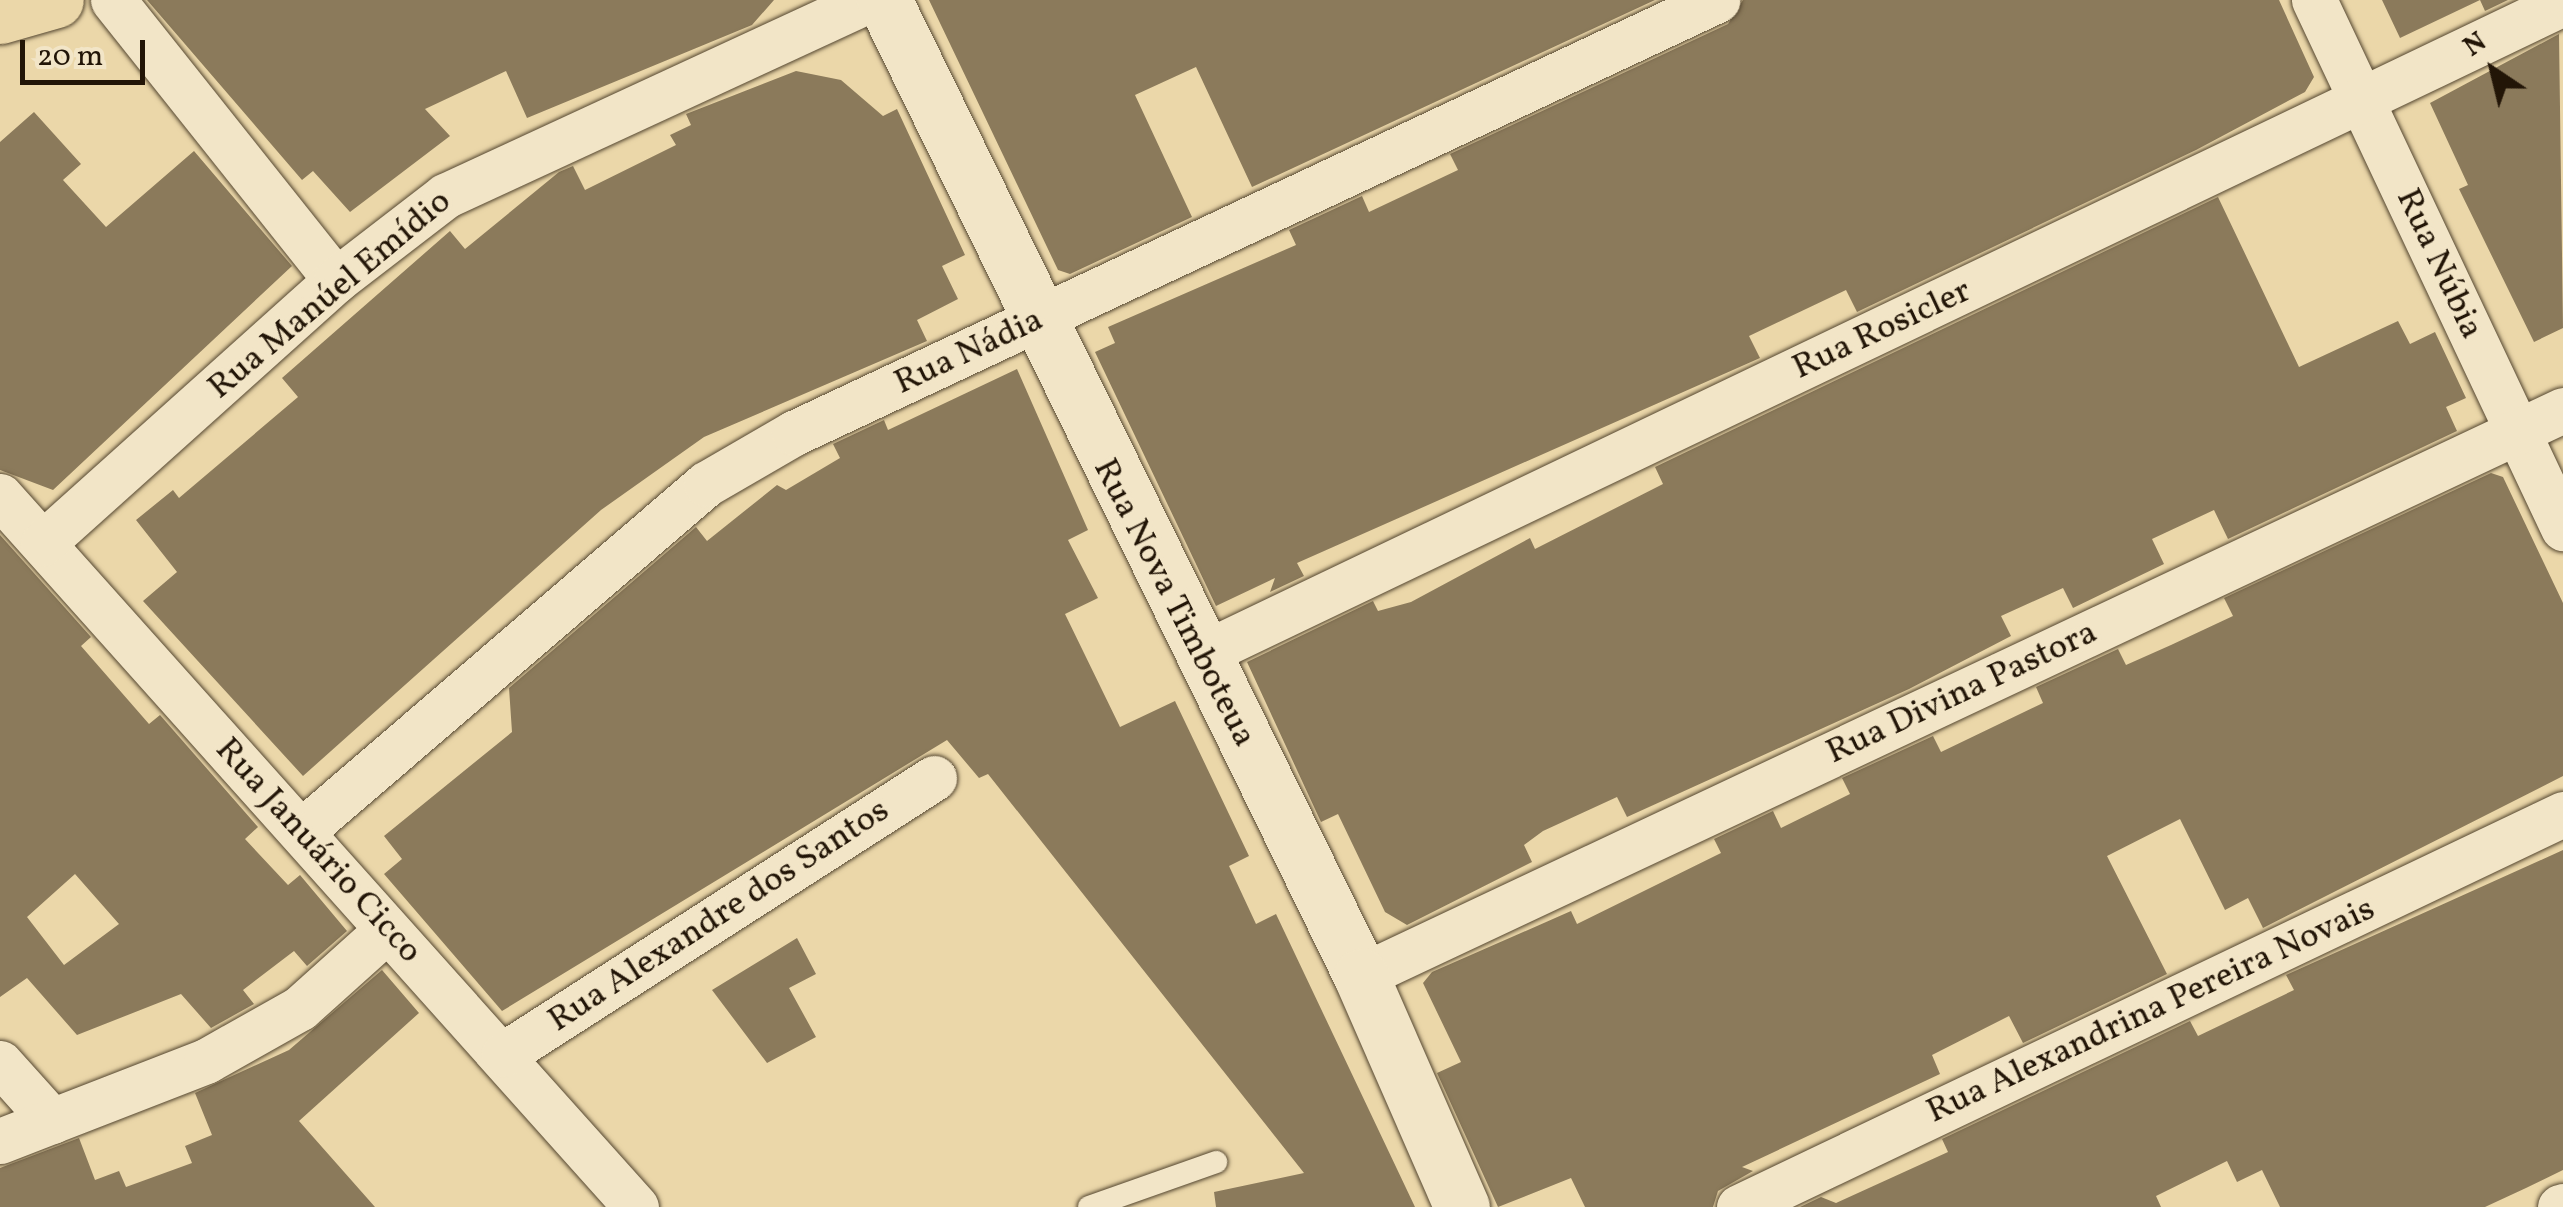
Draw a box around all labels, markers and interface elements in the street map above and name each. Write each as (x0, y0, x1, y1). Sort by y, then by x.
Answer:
scale bar (25, 20, 150, 82)
north arrow (2443, 20, 2543, 120)
text: N (2456, 23, 2495, 67)
text: 20 m (37, 36, 103, 78)
street label: Rua Manúel Emídio (200, 181, 460, 409)
street label: Rua Núbia (2386, 182, 2492, 346)
street label: Rua Rosicler (1786, 270, 1978, 390)
street label: Rua Nádia (888, 299, 1050, 405)
street label: Rua Nova Timboteua (1083, 451, 1265, 755)
street label: Rua Divina Pastora (1820, 612, 2104, 774)
street label: Rua Januário Cicco (206, 729, 430, 973)
street label: Rua Alexandre dos Santos (541, 790, 897, 1042)
street label: Rua Alexandrina Pereira Novais (1920, 889, 2382, 1133)

